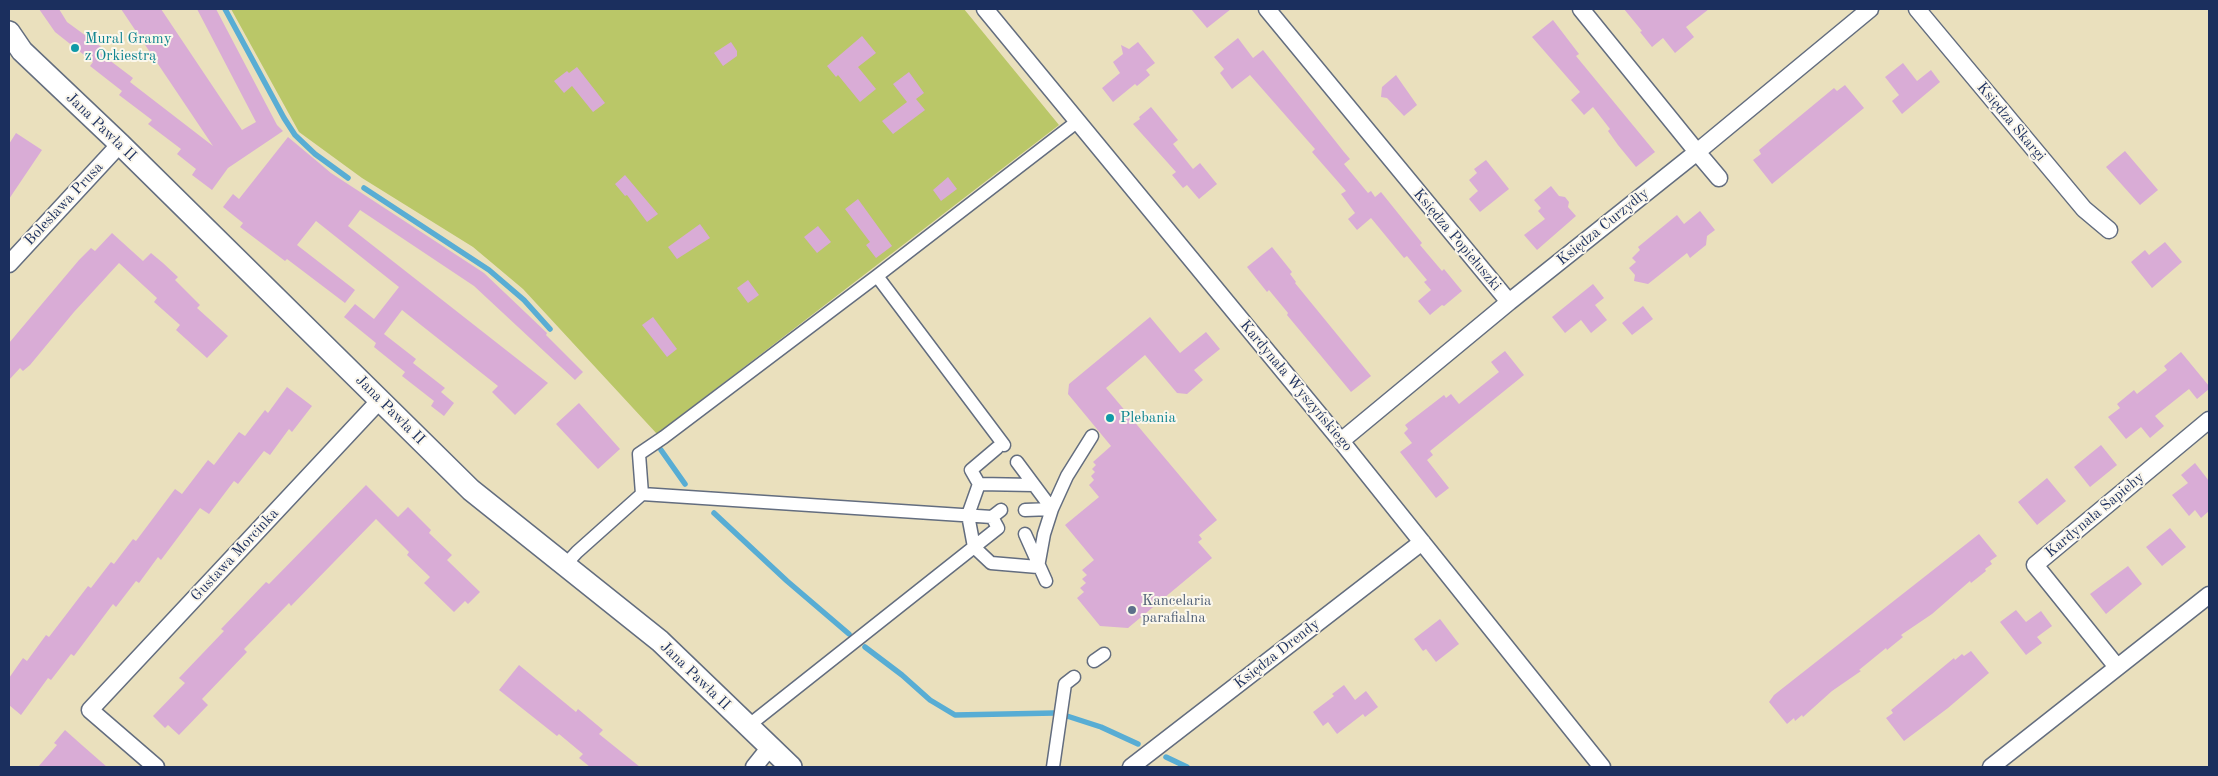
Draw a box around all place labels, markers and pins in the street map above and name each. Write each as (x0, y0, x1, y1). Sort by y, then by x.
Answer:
place label: Mural Gramy z Orkiestrą (85, 30, 172, 65)
marker: Mural Gramy z Orkiestrą (69, 42, 81, 54)
place label: Plebania (1120, 409, 1176, 427)
marker: Plebania (1104, 412, 1116, 424)
place label: Kancelaria parafialna (1142, 592, 1211, 627)
marker: Kancelaria parafialna (1126, 604, 1138, 616)

